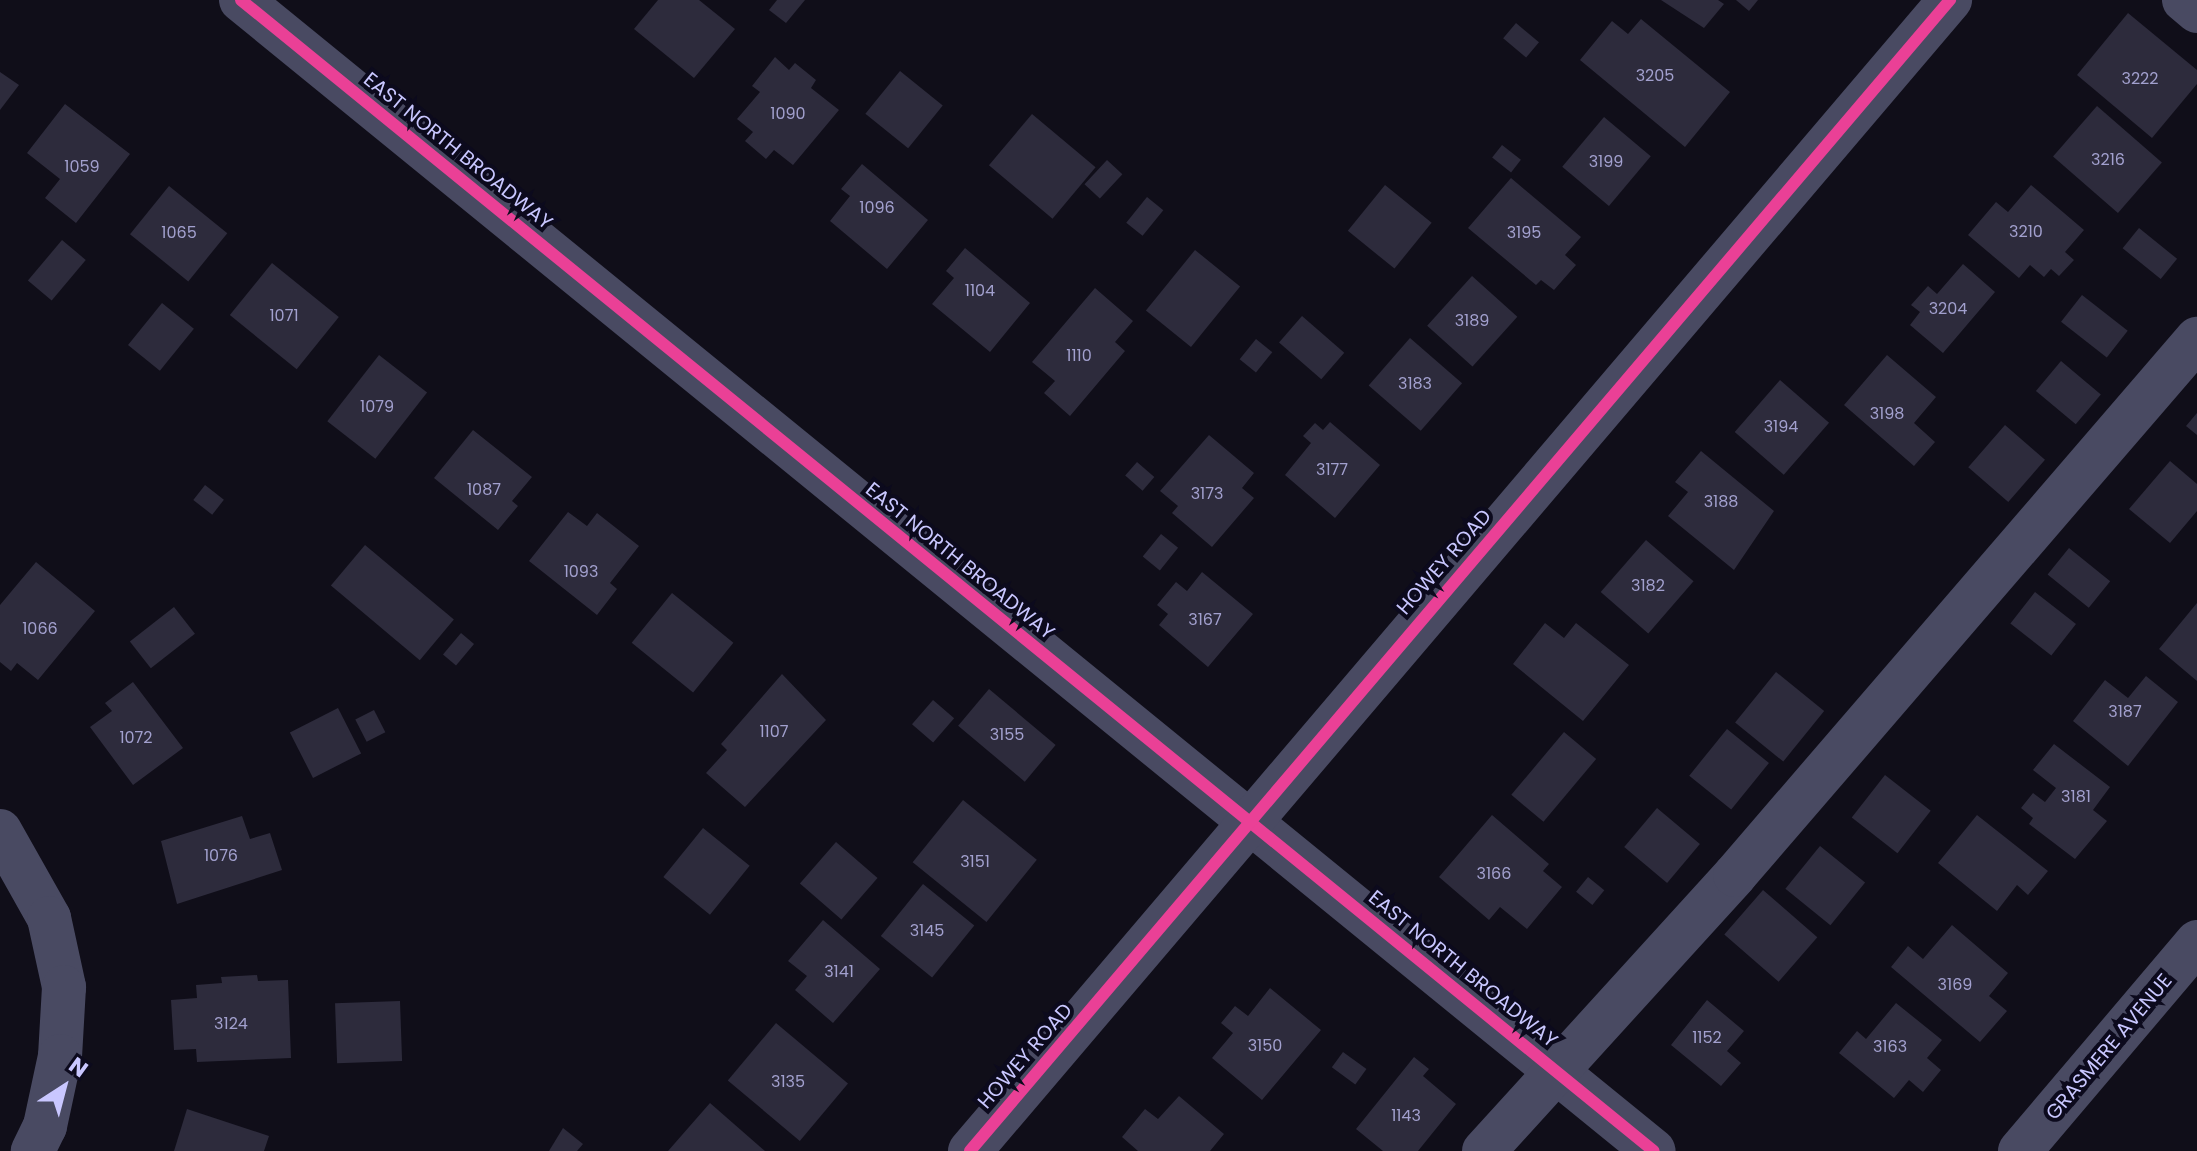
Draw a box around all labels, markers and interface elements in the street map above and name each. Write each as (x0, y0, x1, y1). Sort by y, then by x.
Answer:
house number: 3205 (1636, 66, 1674, 86)
street label: EAST NORTH BROADWAY (359, 67, 557, 235)
house number: 3222 (2121, 69, 2159, 89)
house number: 1090 (770, 104, 806, 124)
house number: 3216 (2091, 150, 2125, 170)
house number: 3199 (1589, 152, 1623, 172)
house number: 1059 (64, 157, 100, 177)
house number: 1096 (859, 198, 895, 218)
house number: 3210 (2009, 222, 2043, 242)
house number: 1065 (161, 223, 197, 243)
house number: 3195 (1507, 223, 1541, 243)
house number: 1104 (965, 281, 995, 301)
house number: 3204 (1929, 299, 1967, 319)
house number: 1071 (269, 306, 299, 326)
house number: 3189 (1455, 311, 1489, 331)
house number: 1110 (1066, 346, 1092, 366)
house number: 3183 (1398, 374, 1432, 394)
house number: 1079 (360, 397, 394, 417)
house number: 3198 (1870, 404, 1904, 424)
house number: 3194 (1764, 417, 1798, 437)
house number: 3177 (1316, 460, 1348, 480)
street label: EAST NORTH BROADWAY (861, 477, 1059, 645)
house number: 1087 (467, 480, 501, 500)
house number: 3173 (1191, 484, 1223, 504)
house number: 3188 (1704, 492, 1738, 512)
street label: HOWEY ROAD (1392, 504, 1496, 620)
house number: 1093 (564, 562, 598, 582)
house number: 3182 (1631, 576, 1665, 596)
house number: 3167 (1188, 610, 1222, 630)
house number: 1066 (22, 619, 58, 639)
house number: 3187 (2108, 702, 2142, 722)
house number: 1107 (759, 722, 789, 742)
house number: 3155 (990, 725, 1024, 745)
house number: 1072 (119, 728, 153, 748)
house number: 3181 (2061, 787, 2091, 807)
house number: 1076 (204, 846, 238, 866)
house number: 3151 (960, 852, 990, 872)
house number: 3166 (1477, 864, 1511, 884)
street label: EAST NORTH BROADWAY (1364, 885, 1562, 1053)
house number: 3145 (910, 921, 944, 941)
house number: 3141 (824, 962, 854, 982)
street label: GRASMERE AVENUE (2041, 969, 2177, 1125)
house number: 3169 (1938, 975, 1972, 995)
street label: HOWEY ROAD (973, 998, 1077, 1114)
house number: 3124 (214, 1014, 248, 1034)
house number: 1152 (1692, 1028, 1722, 1048)
house number: 3150 (1248, 1036, 1282, 1056)
house number: 3163 (1873, 1037, 1907, 1057)
north arrow (24, 1047, 104, 1127)
text: N (63, 1050, 94, 1085)
house number: 3135 (771, 1072, 805, 1092)
house number: 1143 (1391, 1106, 1421, 1126)

